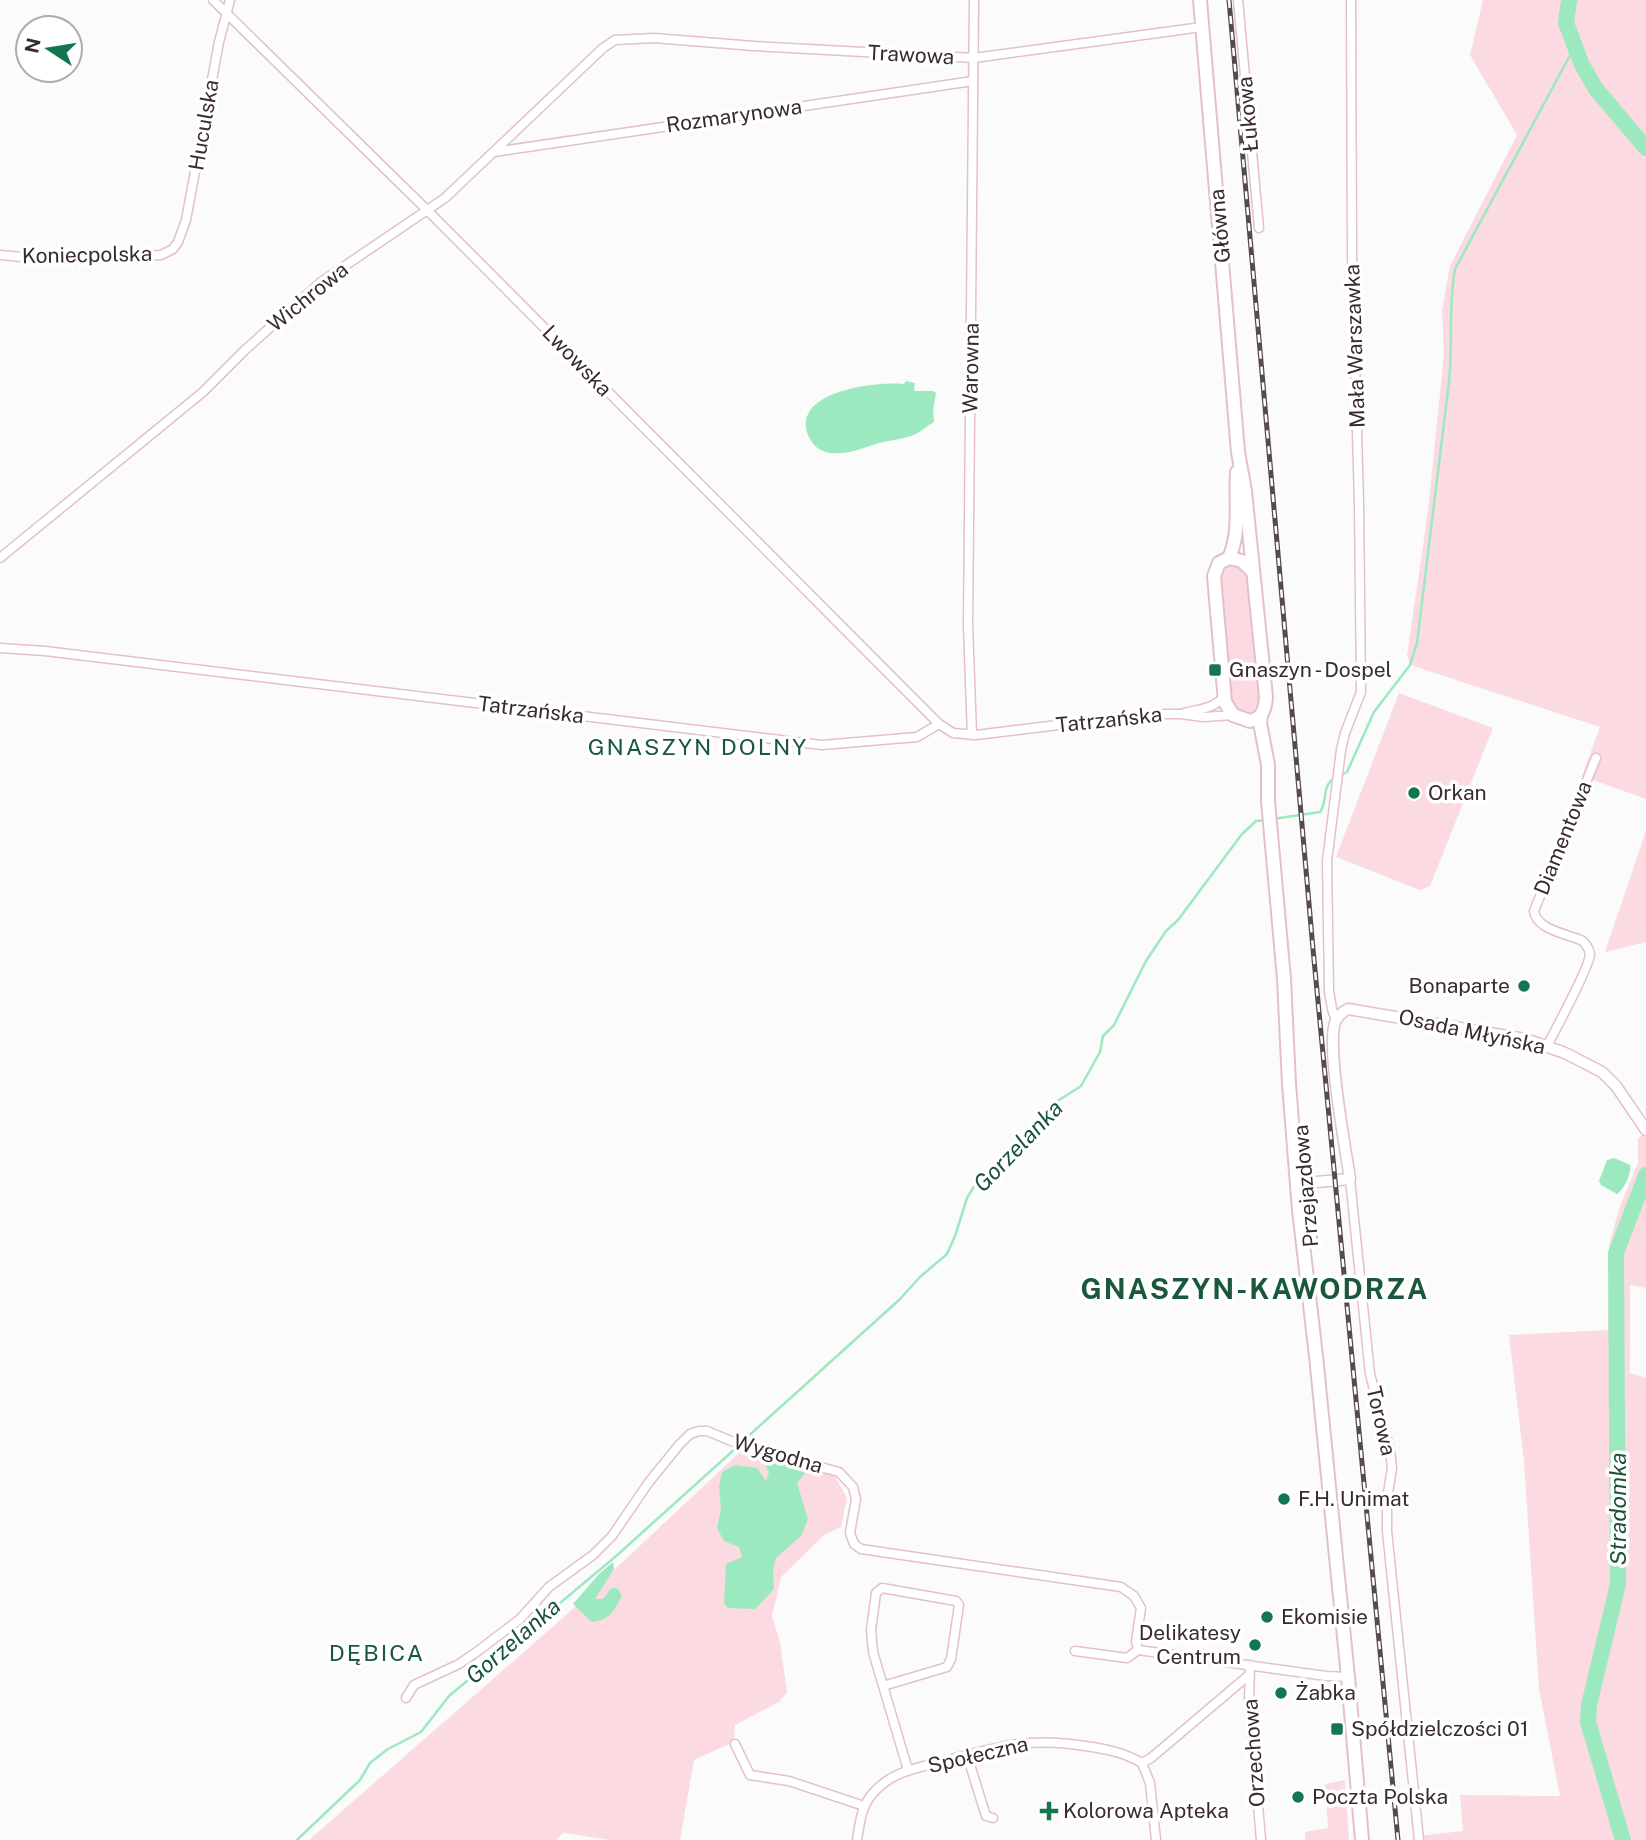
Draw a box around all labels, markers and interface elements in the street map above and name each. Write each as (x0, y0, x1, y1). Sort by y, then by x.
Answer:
north arrow (14, 14, 84, 84)
text: N (20, 36, 45, 55)
street label: Trawowa (867, 40, 955, 69)
street label: Łukowa (1232, 75, 1263, 153)
street label: Huculska (183, 78, 224, 172)
street label: Rozmarynowa (665, 94, 803, 137)
street label: Główna (1204, 188, 1235, 264)
street label: Koniecpolska (22, 241, 152, 268)
street label: Wichrowa (262, 257, 353, 337)
street label: Mała Warszawka (1339, 264, 1370, 428)
street label: Lwowska (537, 320, 617, 401)
street label: Warowna (957, 322, 984, 413)
place label: Gnaszyn - Dospel (1229, 657, 1392, 682)
marker: Gnaszyn - Dospel (1207, 662, 1223, 678)
street label: Tatrzańska (477, 691, 585, 728)
street label: Tatrzańska (1055, 702, 1163, 737)
district label: GNASZYN DOLNY (588, 733, 808, 760)
street label: Diamentowa (1528, 777, 1597, 898)
place label: Orkan (1428, 780, 1487, 805)
marker: Orkan (1406, 785, 1422, 801)
place label: Bonaparte (1409, 973, 1510, 998)
marker: Bonaparte (1516, 978, 1532, 994)
street label: Osada Młyńska (1396, 1004, 1548, 1059)
water label: Gorzelanka (967, 1094, 1068, 1197)
street label: Przejazdowa (1288, 1124, 1323, 1248)
district label: GNASZYN-KAWODRZA (1081, 1272, 1429, 1305)
street label: Torowa (1361, 1384, 1402, 1458)
street label: Wygodna (731, 1429, 826, 1478)
water label: Stradomka (1604, 1453, 1631, 1566)
place label: F.H. Unimat (1298, 1486, 1409, 1511)
marker: F.H. Unimat (1276, 1491, 1292, 1507)
water label: Gorzelanka (460, 1592, 566, 1689)
place label: Ekomisie (1281, 1604, 1368, 1629)
marker: Ekomisie (1259, 1609, 1275, 1625)
place label: Delikatesy Centrum (1139, 1620, 1241, 1669)
marker: Delikatesy Centrum (1247, 1637, 1263, 1653)
district label: DĘBICA (329, 1639, 425, 1666)
place label: Żabka (1295, 1680, 1356, 1705)
marker: Żabka (1273, 1685, 1289, 1701)
street label: Orzechowa (1237, 1698, 1270, 1808)
place label: Spółdzielczości 01 (1351, 1716, 1528, 1741)
marker: Spółdzielczości 01 (1329, 1721, 1345, 1737)
street label: Społeczna (925, 1731, 1030, 1778)
place label: Poczta Polska (1312, 1784, 1448, 1809)
marker: Poczta Polska (1290, 1789, 1306, 1805)
place label: Kolorowa Apteka (1063, 1798, 1229, 1823)
marker: Kolorowa Apteka (1041, 1803, 1057, 1819)

